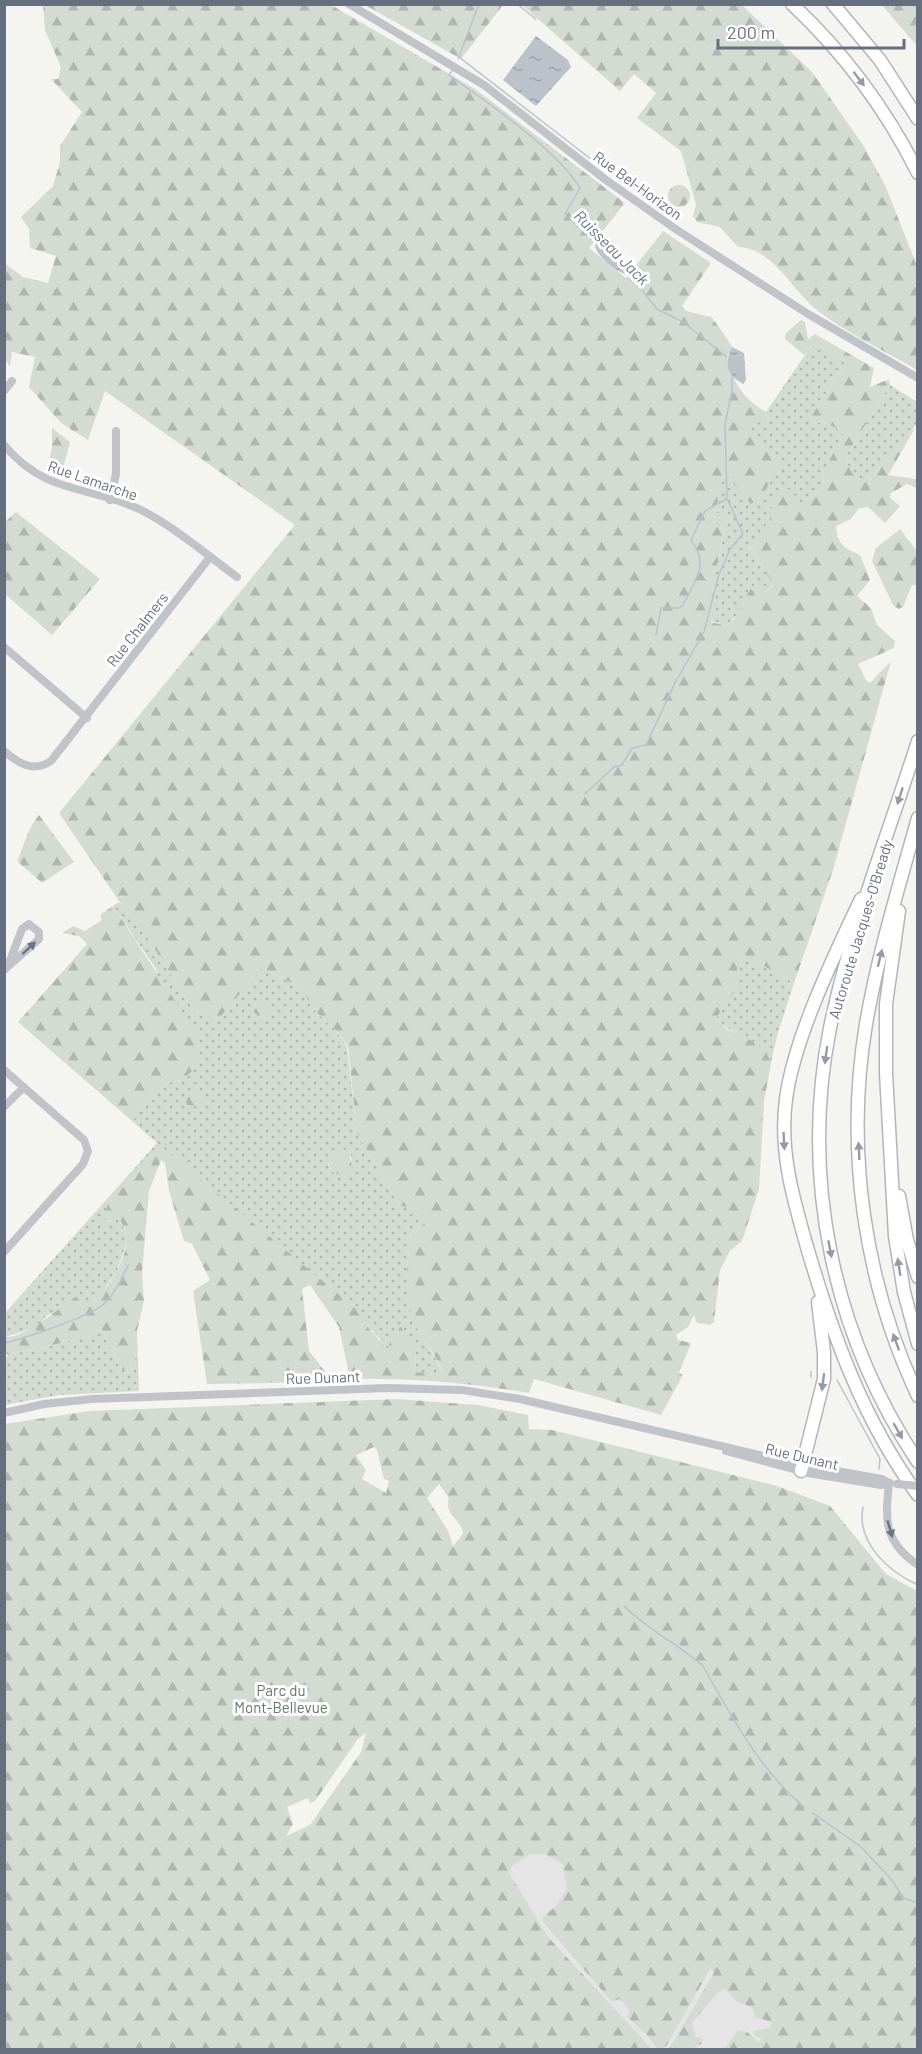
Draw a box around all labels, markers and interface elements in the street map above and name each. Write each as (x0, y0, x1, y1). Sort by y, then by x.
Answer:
scale bar (718, 12, 904, 50)
text: 200 m (727, 21, 775, 43)
one-way arrow (853, 71, 865, 86)
street label: Rue Bel-Horizon (590, 147, 686, 223)
water label: Ruisseau Jack (571, 206, 653, 288)
street label: Rue Lamarche (46, 456, 140, 504)
street label: Rue Chalmers (102, 588, 172, 670)
one-way arrow (895, 788, 904, 806)
street label: Autoroute Jacques-O'Bready (824, 837, 896, 1021)
one-way arrow (21, 941, 36, 955)
one-way arrow (875, 949, 885, 968)
one-way arrow (822, 1046, 831, 1065)
one-way arrow (780, 1132, 789, 1151)
one-way arrow (854, 1142, 863, 1161)
one-way arrow (826, 1240, 835, 1259)
one-way arrow (894, 1257, 903, 1276)
one-way arrow (890, 1333, 900, 1351)
street label: Rue Dunant (285, 1367, 361, 1387)
one-way arrow (818, 1372, 827, 1391)
one-way arrow (893, 1423, 903, 1440)
street label: Rue Dunant (764, 1439, 840, 1473)
one-way arrow (885, 1520, 895, 1539)
park label: Parc du Mont-Bellevue (234, 1681, 328, 1716)

